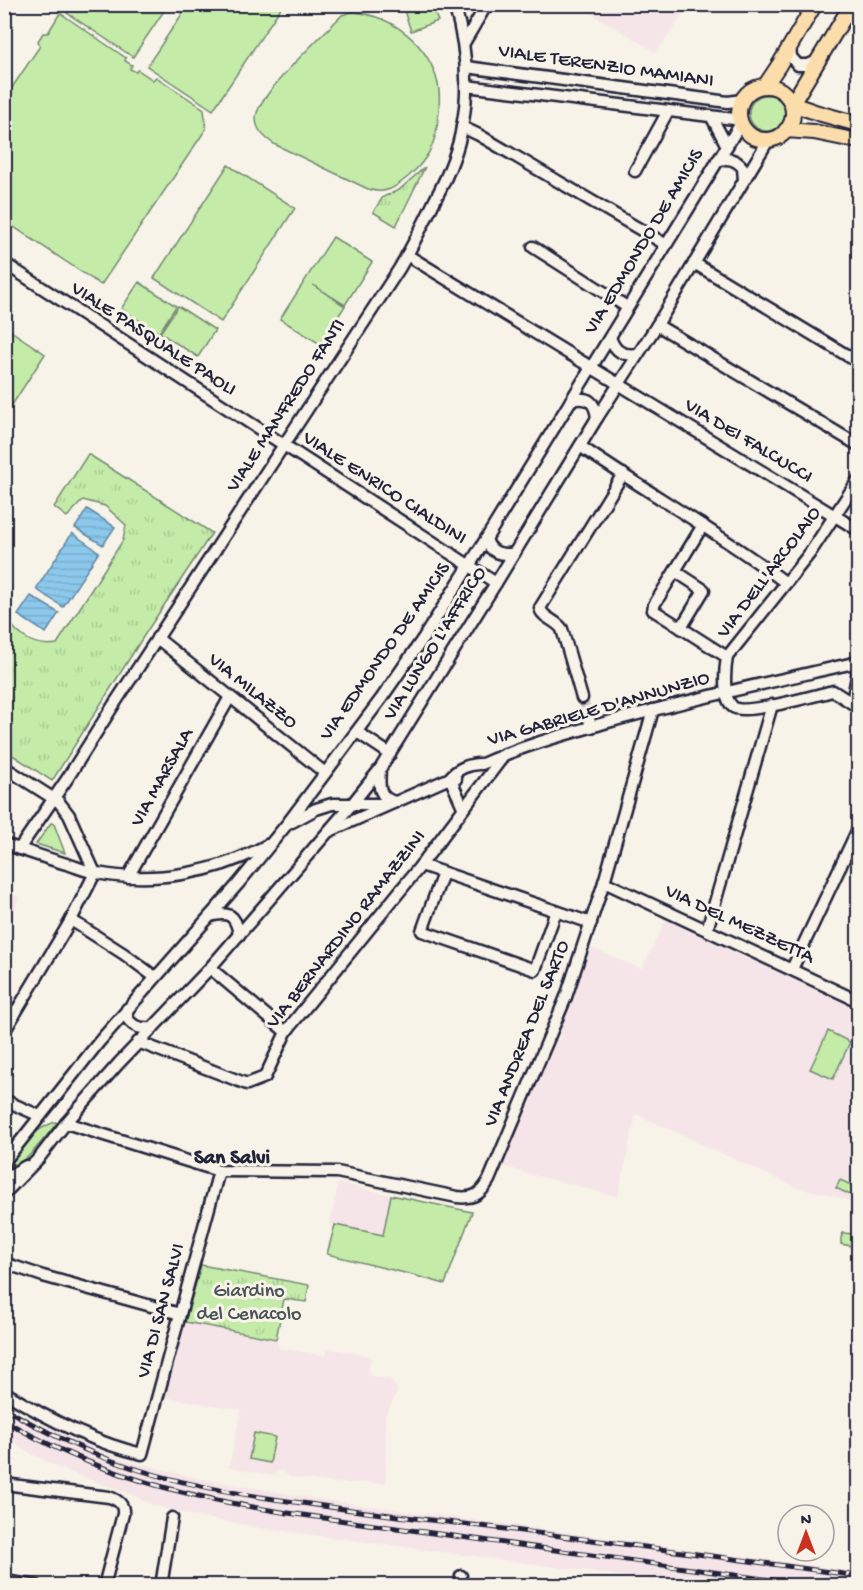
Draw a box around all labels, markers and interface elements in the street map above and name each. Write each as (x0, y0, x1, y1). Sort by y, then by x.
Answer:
street label: VIALE TERENZIO MAMIANI (496, 40, 715, 93)
street label: VIA EDMONDO DE AMICIS (580, 144, 710, 340)
street label: VIALE PASQUALE PAOLI (65, 277, 240, 402)
street label: VIALE MANFREDO FANTI (222, 315, 352, 498)
street label: VIA DEI FALCUCCI (679, 394, 816, 489)
street label: VIALE ENRICO CIALDINI (297, 427, 470, 551)
street label: VIA DELL'ARCOLAIO (712, 503, 827, 644)
street label: VIA EDMONDO DE AMICIS (315, 558, 457, 746)
street label: VIA LUNGO L'AFFRICO (379, 563, 493, 726)
street label: VIA MILAZZO (202, 648, 301, 735)
street label: VIA GABRIELE D'ANNUNZIO (484, 667, 713, 753)
street label: VIA MARSALA (126, 724, 200, 832)
street label: VIA BERNARDINO RAMAZZINI (262, 826, 432, 1034)
street label: VIA DEL MEZZETTA (660, 880, 818, 970)
street label: VIA ANDREA DEL SARTO (480, 938, 576, 1131)
district label: San Salvi (194, 1147, 270, 1172)
street label: VIA DI SAN SALVI (133, 1241, 191, 1382)
park label: Giardino del Cenacolo (197, 1281, 301, 1327)
north arrow (776, 1503, 836, 1563)
text: N (801, 1512, 812, 1531)

